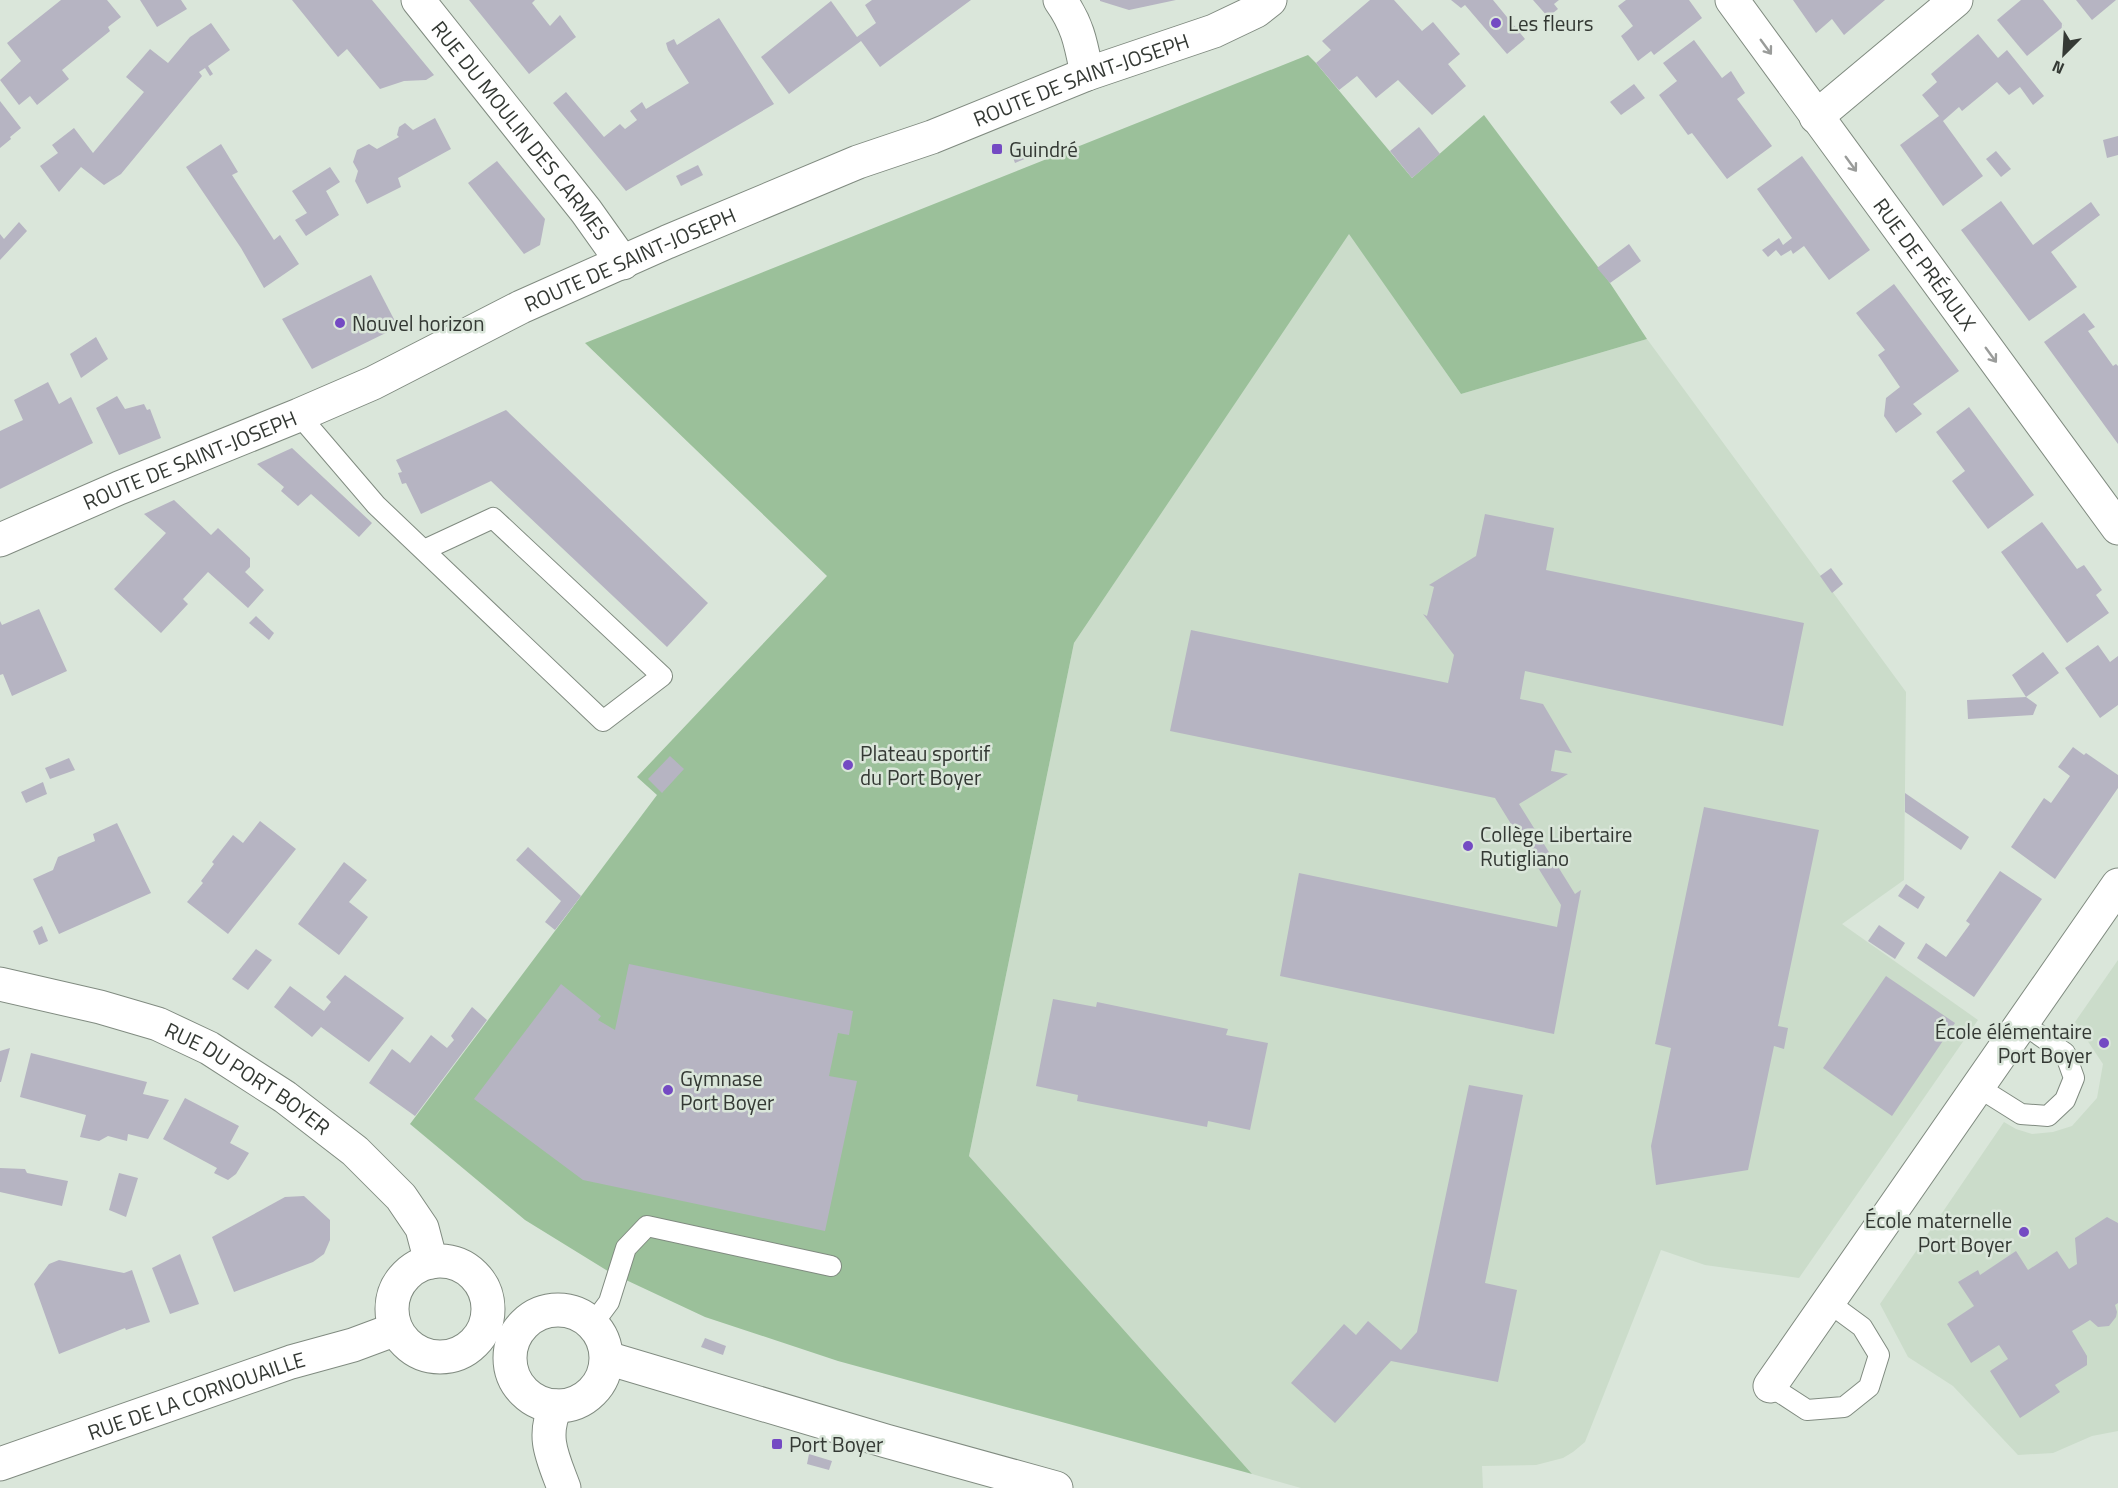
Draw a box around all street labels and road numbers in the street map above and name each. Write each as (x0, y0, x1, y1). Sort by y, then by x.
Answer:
street label: RUE DU MOULIN DES CARMES (424, 13, 618, 247)
street label: ROUTE DE SAINT-JOSEPH (968, 25, 1193, 135)
street label: RUE DE PRÉAULX (1866, 191, 1984, 337)
street label: ROUTE DE SAINT-JOSEPH (519, 199, 741, 320)
street label: ROUTE DE SAINT-JOSEPH (78, 402, 301, 518)
street label: RUE DU PORT BOYER (160, 1013, 337, 1143)
street label: RUE DE LA CORNOUAILLE (83, 1343, 309, 1448)

